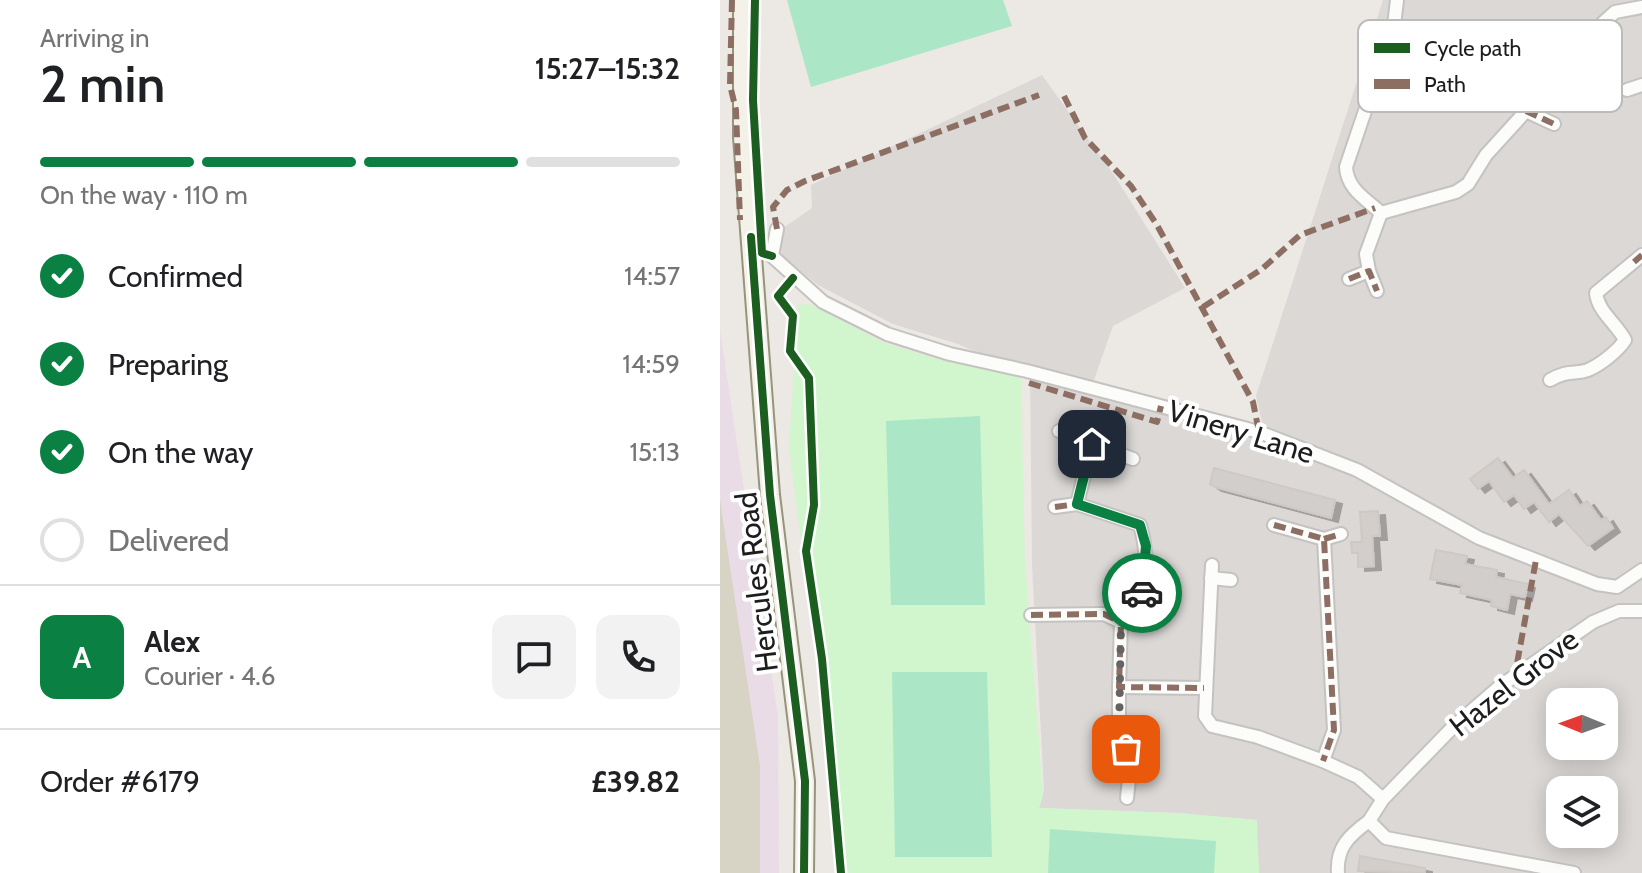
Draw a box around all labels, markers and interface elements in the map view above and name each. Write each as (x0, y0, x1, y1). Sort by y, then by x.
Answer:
legend (1358, 20, 1622, 112)
text: Arriving in (40, 22, 150, 54)
text: Cycle path (1424, 35, 1522, 62)
text: 15:27–15:32 (535, 50, 680, 87)
text: 2 min (40, 52, 165, 115)
text: Path (1424, 71, 1466, 98)
text: On the way · 110 m (40, 179, 248, 211)
icon: check (40, 254, 84, 298)
text: Confirmed (108, 258, 243, 295)
text: 14:57 (624, 260, 680, 292)
icon: check (40, 342, 84, 386)
text: Preparing (108, 346, 228, 383)
text: 14:59 (622, 348, 680, 380)
street label: Vinery Lane (1164, 392, 1319, 471)
pin (1058, 410, 1126, 478)
icon: home (1070, 422, 1114, 466)
icon: check (40, 430, 84, 474)
text: On the way (108, 434, 253, 471)
text: 15:13 (630, 436, 680, 468)
street label: Hercules Road (727, 490, 786, 674)
text: Delivered (108, 522, 229, 559)
courier (1102, 553, 1182, 633)
icon: car (1120, 571, 1164, 615)
button: chat (492, 615, 576, 699)
button: phone (596, 615, 680, 699)
street label: Hazel Grove (1442, 621, 1586, 744)
text: Alex (144, 623, 200, 660)
text: A (73, 639, 91, 676)
text: Courier · 4.6 (144, 660, 276, 692)
north arrow (1546, 688, 1618, 760)
map controls (1546, 688, 1618, 848)
pin (1092, 715, 1160, 783)
icon: bag (1104, 727, 1148, 771)
text: Order #6179 (40, 763, 200, 800)
text: £39.82 (591, 763, 680, 800)
button: layers (1546, 776, 1618, 848)

